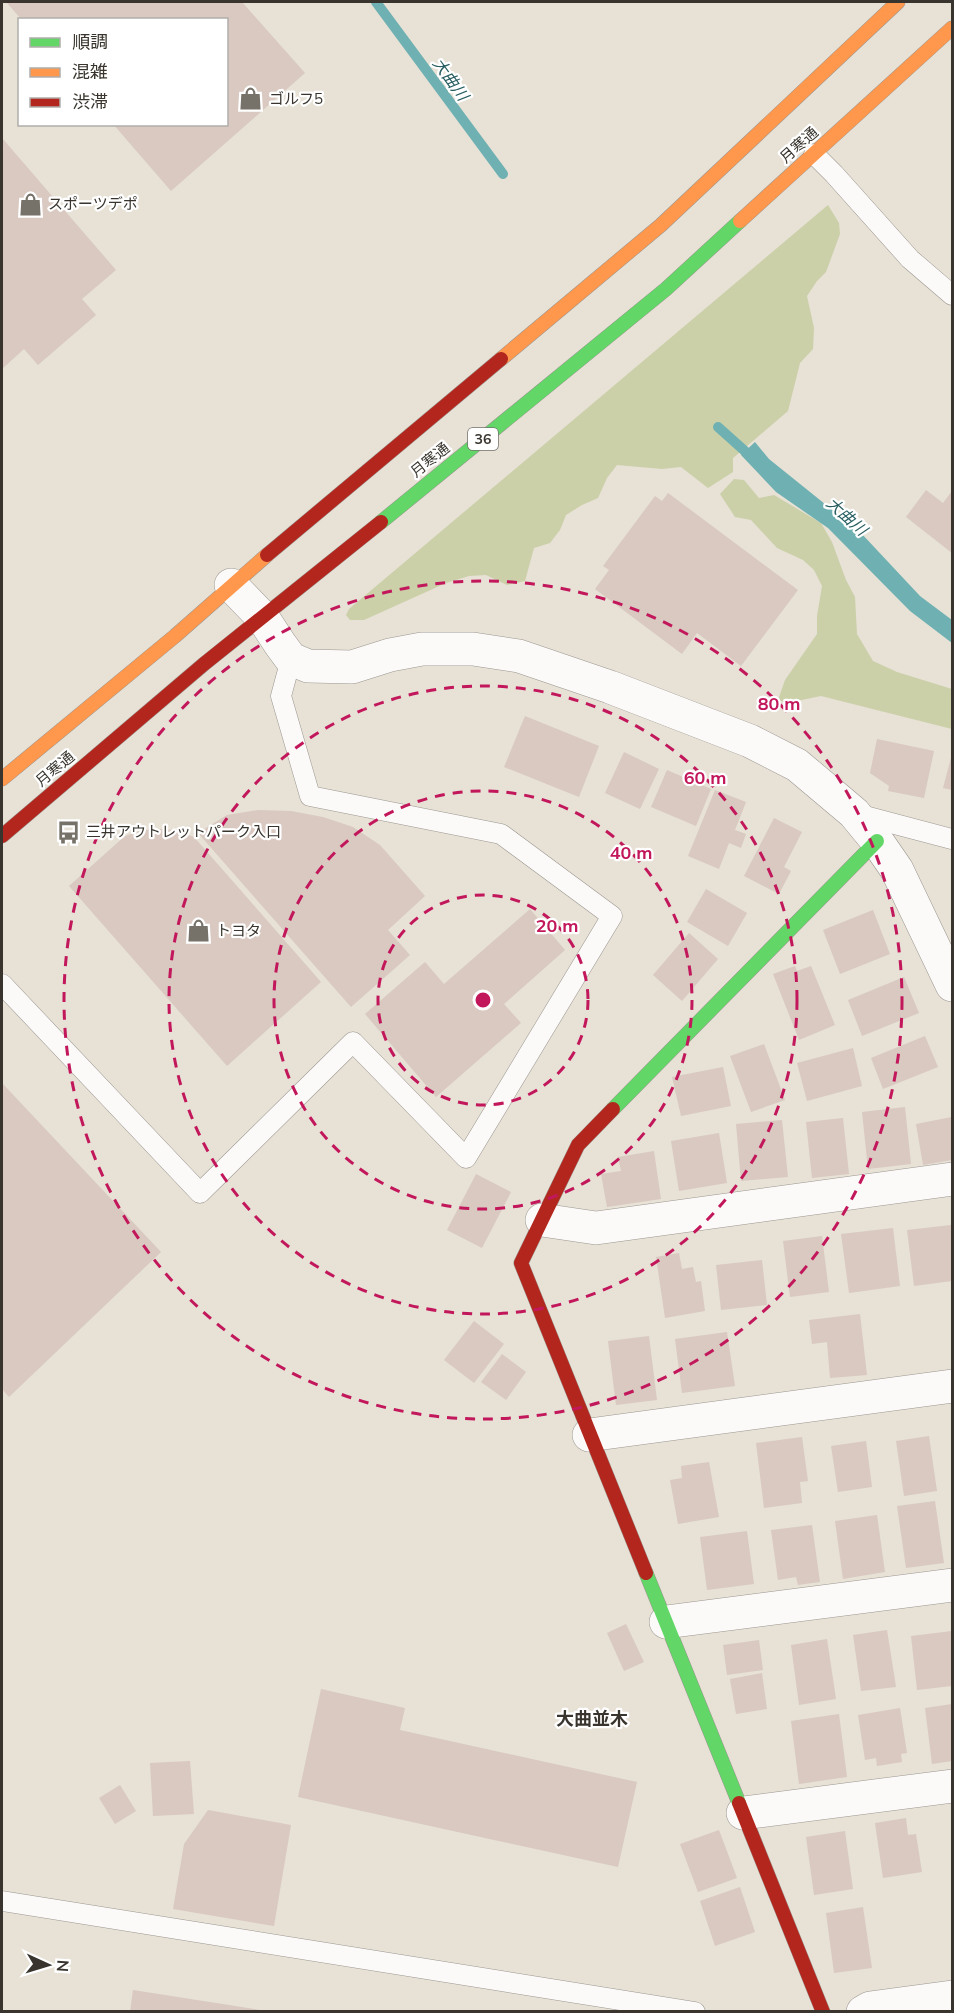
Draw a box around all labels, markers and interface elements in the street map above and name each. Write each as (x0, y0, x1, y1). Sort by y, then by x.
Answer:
legend (18, 18, 228, 126)
text: 順調 (72, 30, 108, 53)
water label: 大曲川 (429, 54, 474, 106)
text: 混雑 (72, 60, 108, 83)
shop icon: ゴルフ5 (238, 86, 264, 112)
place label: ゴルフ5 (269, 89, 323, 108)
text: 渋滞 (72, 90, 108, 113)
street label: 月寒通 (776, 123, 822, 167)
shop icon: スポーツデポ (17, 191, 43, 217)
place label: スポーツデポ (48, 194, 138, 213)
road number: 36 (468, 428, 498, 450)
street label: 月寒通 (406, 438, 453, 481)
water label: 大曲川 (822, 493, 873, 541)
text: 80 m (758, 692, 800, 715)
street label: 月寒通 (31, 747, 78, 790)
text: 60 m (684, 766, 726, 789)
bus stop icon: 三井アウトレットパーク入口 (55, 819, 81, 845)
place label: 三井アウトレットパーク入口 (86, 822, 281, 841)
text: 40 m (610, 841, 652, 864)
text: 20 m (536, 914, 578, 937)
shop icon: トヨタ (185, 918, 211, 944)
place label: トヨタ (216, 921, 261, 940)
centre of rings (473, 990, 493, 1010)
district label: 大曲並木 (556, 1707, 628, 1730)
north arrow (18, 1935, 78, 1995)
text: N (53, 1959, 73, 1973)

